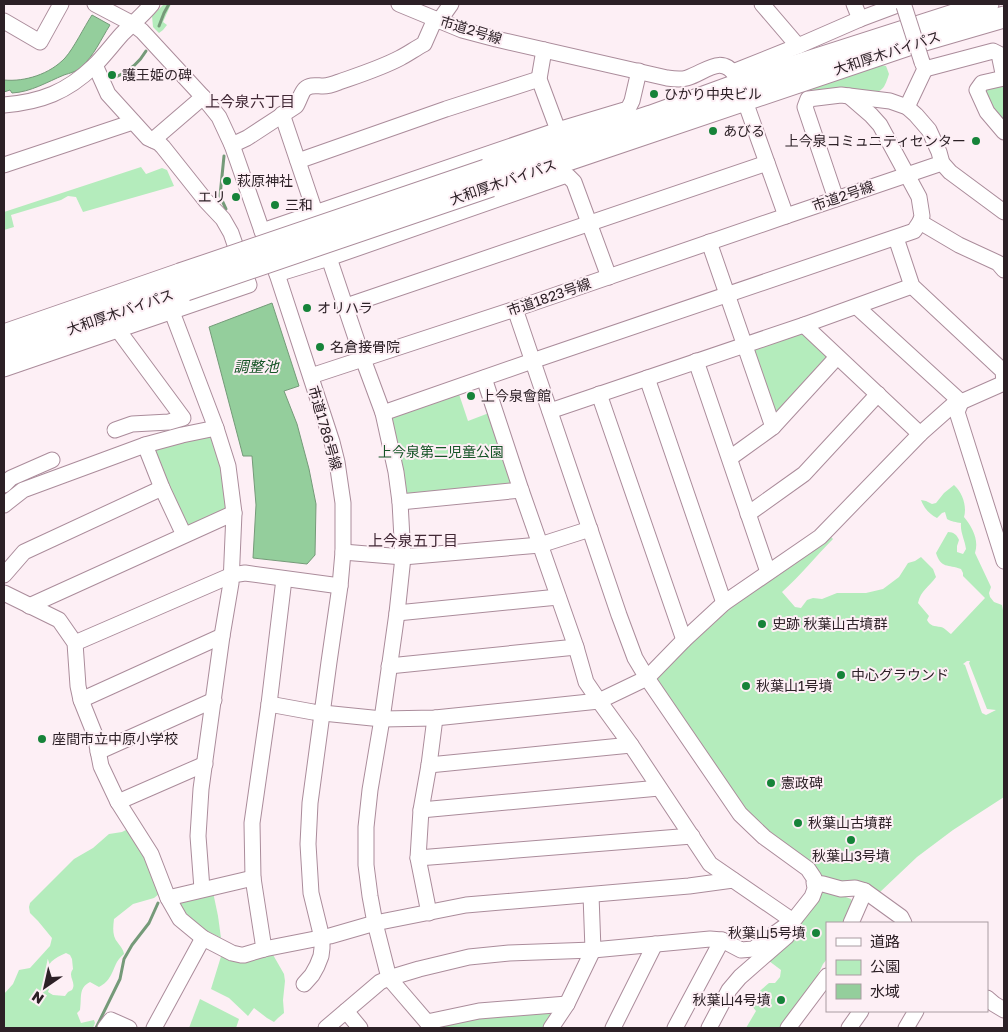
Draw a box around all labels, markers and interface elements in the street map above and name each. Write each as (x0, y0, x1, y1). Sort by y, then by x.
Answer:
street label: 市道2号線 (438, 12, 504, 47)
street label: 大和厚木バイパス (831, 27, 943, 78)
place label: 護王姫の碑 (122, 66, 192, 83)
marker: 護王姫の碑 (106, 69, 118, 81)
place label: ひかり中央ビル (664, 85, 762, 102)
marker: ひかり中央ビル (648, 88, 660, 100)
district label: 上今泉六丁目 (205, 92, 295, 110)
place label: あびる (723, 122, 765, 139)
marker: あびる (707, 125, 719, 137)
place label: 上今泉コミュニティセンター (785, 132, 966, 149)
marker: 上今泉コミュニティセンター (970, 135, 982, 147)
street label: 大和厚木バイパス (447, 155, 558, 208)
place label: 萩原神社 (237, 172, 293, 189)
marker: 萩原神社 (221, 175, 233, 187)
street label: 市道2号線 (810, 177, 876, 214)
place label: エリ (198, 188, 226, 205)
marker: エリ (230, 191, 242, 203)
place label: 三和 (285, 196, 313, 213)
marker: 三和 (269, 199, 281, 211)
street label: 市道1823号線 (505, 274, 593, 319)
street label: 大和厚木バイパス (64, 285, 175, 338)
place label: オリハラ (317, 299, 373, 316)
marker: オリハラ (301, 302, 313, 314)
place label: 名倉接骨院 (330, 338, 400, 355)
marker: 名倉接骨院 (314, 341, 326, 353)
water label: 調整池 (233, 357, 280, 375)
street label: 市道1786号線 (305, 384, 346, 472)
place label: 上今泉會館 (481, 387, 551, 404)
marker: 上今泉會館 (465, 390, 477, 402)
park label: 上今泉第二児童公園 (378, 443, 504, 460)
district label: 上今泉五丁目 (368, 531, 458, 549)
place label: 史跡 秋葉山古墳群 (772, 615, 888, 632)
marker: 史跡 秋葉山古墳群 (756, 618, 768, 630)
place label: 中心グラウンド (851, 666, 949, 683)
marker: 中心グラウンド (835, 669, 847, 681)
place label: 秋葉山1号墳 (756, 677, 833, 694)
marker: 秋葉山1号墳 (740, 680, 752, 692)
place label: 座間市立中原小学校 (52, 730, 178, 747)
marker: 座間市立中原小学校 (36, 733, 48, 745)
place label: 憲政碑 (781, 774, 823, 791)
marker: 憲政碑 (765, 777, 777, 789)
place label: 秋葉山古墳群 (808, 814, 892, 831)
marker: 秋葉山古墳群 (792, 817, 804, 829)
marker: 秋葉山3号墳 (845, 834, 857, 846)
place label: 秋葉山3号墳 (812, 847, 890, 864)
legend (826, 922, 988, 1012)
place label: 秋葉山5号墳 (728, 924, 806, 941)
marker: 秋葉山5号墳 (810, 927, 822, 939)
text: 道路 (870, 932, 900, 950)
text: 公園 (870, 957, 900, 975)
north arrow (20, 962, 70, 1012)
text: 水域 (870, 982, 900, 1000)
text: N (28, 988, 47, 1008)
place label: 秋葉山4号墳 (692, 991, 771, 1008)
marker: 秋葉山4号墳 (775, 994, 787, 1006)

